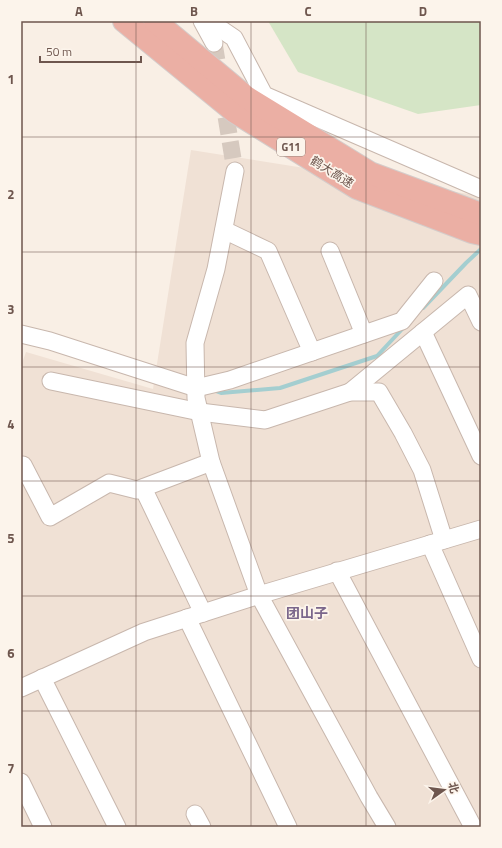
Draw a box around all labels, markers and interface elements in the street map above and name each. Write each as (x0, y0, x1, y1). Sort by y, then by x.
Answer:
text: A (75, 1, 83, 21)
text: B (190, 1, 198, 21)
text: C (304, 1, 312, 21)
text: D (419, 1, 427, 21)
scale bar (40, 38, 141, 64)
text: 50 m (46, 42, 72, 61)
text: 1 (7, 69, 15, 89)
road number: G11 (277, 138, 305, 156)
street label: 鹤大高速 (307, 151, 358, 192)
text: 2 (7, 184, 15, 204)
text: 3 (7, 299, 15, 319)
text: 4 (7, 414, 15, 434)
text: 5 (7, 528, 15, 548)
district label: 团山子 (286, 602, 328, 623)
text: 6 (7, 643, 15, 663)
text: 7 (7, 758, 15, 778)
north arrow (424, 770, 464, 810)
text: 北 (445, 780, 463, 795)

